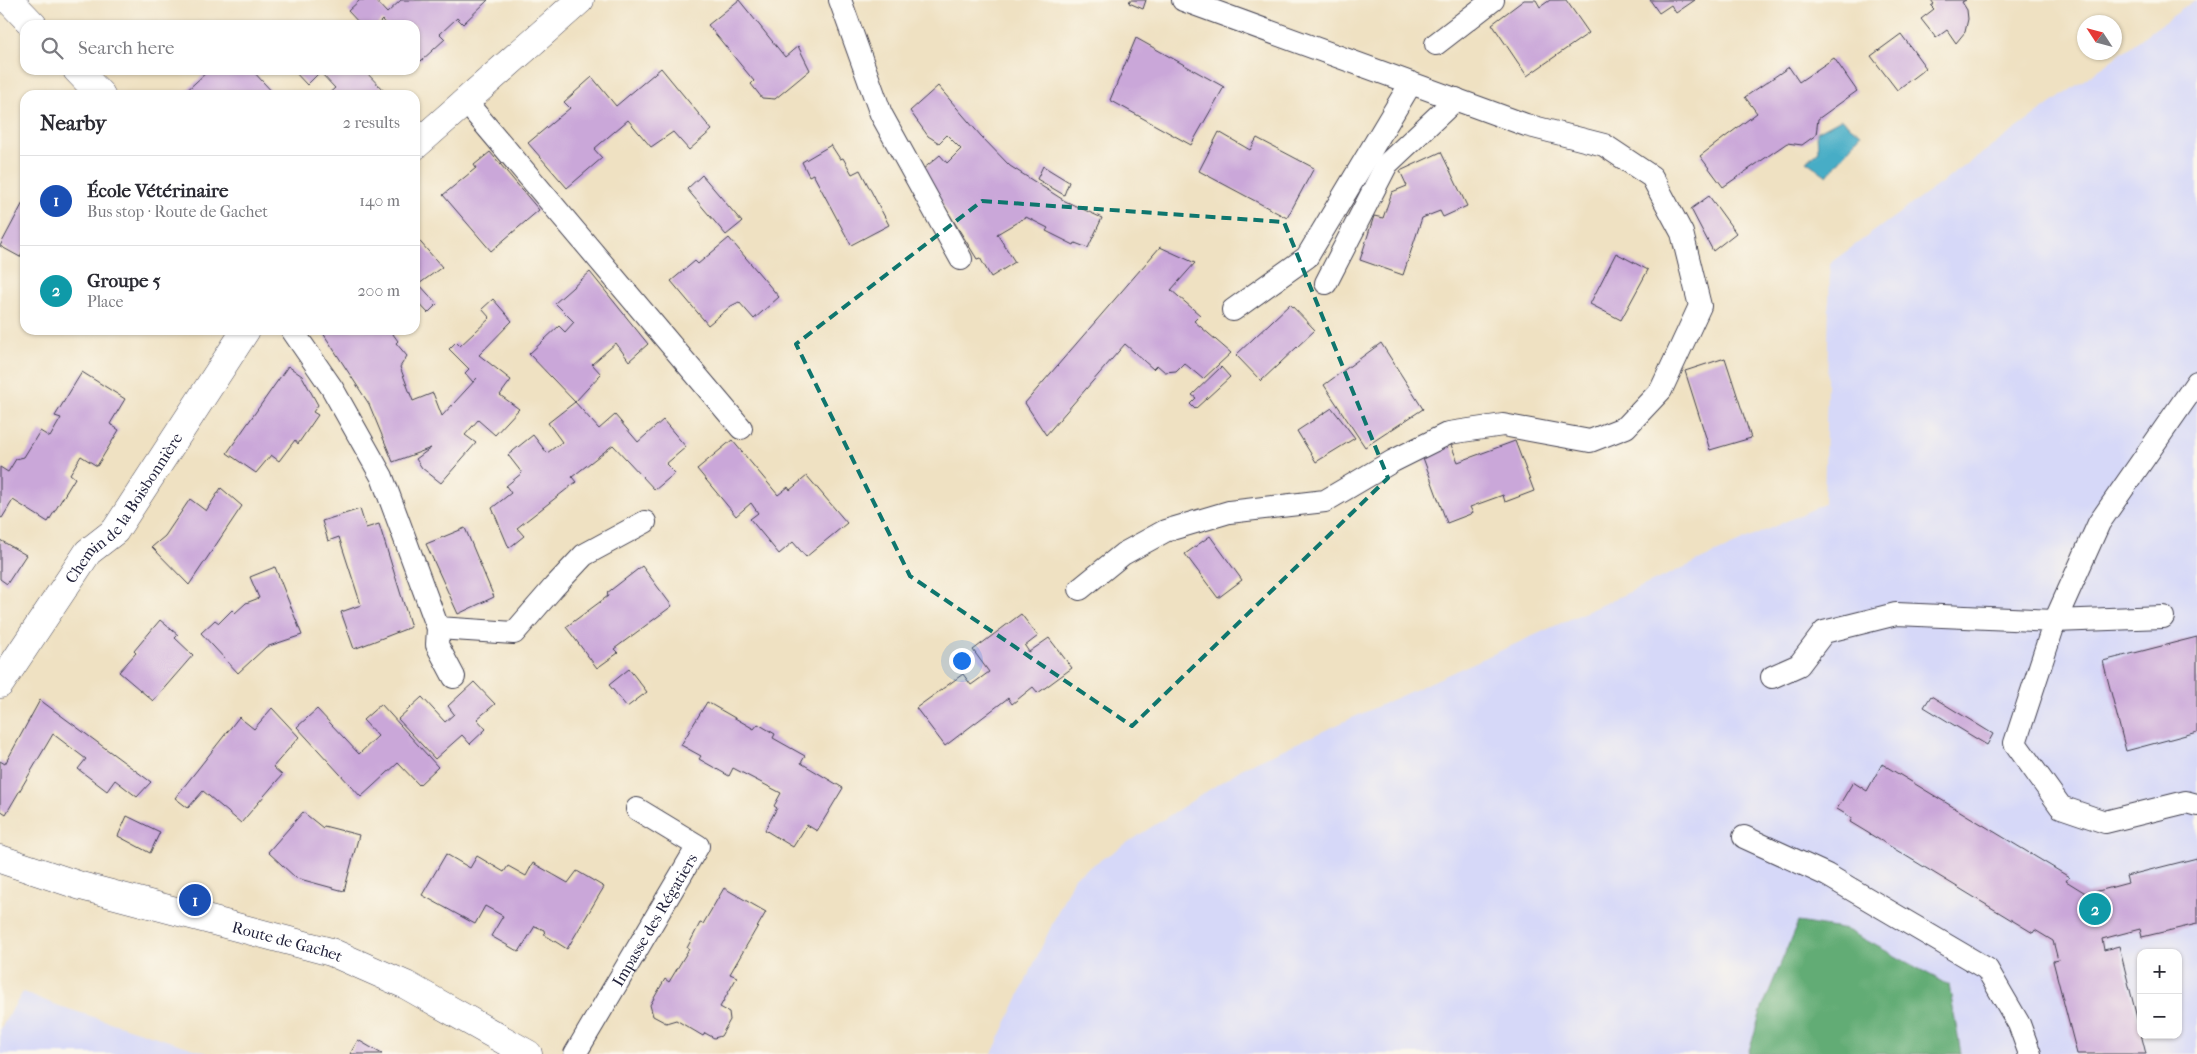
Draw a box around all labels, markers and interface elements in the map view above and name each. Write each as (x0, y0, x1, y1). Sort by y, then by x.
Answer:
north arrow (2077, 15, 2122, 60)
search box (20, 20, 420, 75)
icon: search (38, 34, 66, 62)
text: Search here (78, 37, 174, 59)
text: Nearby (40, 111, 106, 135)
text: 2 results (343, 113, 400, 132)
text: École Vétérinaire (87, 180, 228, 202)
text: 1 (53, 191, 59, 210)
text: 140 m (359, 191, 400, 210)
text: Bus stop · Route de Gachet (87, 202, 268, 221)
text: Groupe 5 (87, 270, 161, 292)
text: 2 (52, 281, 60, 300)
text: 200 m (357, 281, 400, 300)
text: Place (87, 292, 123, 311)
street label: Chemin de la Boisbonnière (61, 429, 187, 587)
your location (949, 648, 975, 674)
street label: Impasse des Régatiers (608, 850, 702, 990)
pin: 1 (179, 881, 211, 919)
pin: 2 (2079, 890, 2111, 928)
street label: Route de Gachet (230, 917, 346, 966)
map controls (2137, 949, 2182, 1039)
button: + (2137, 949, 2182, 994)
button: − (2137, 994, 2182, 1039)

